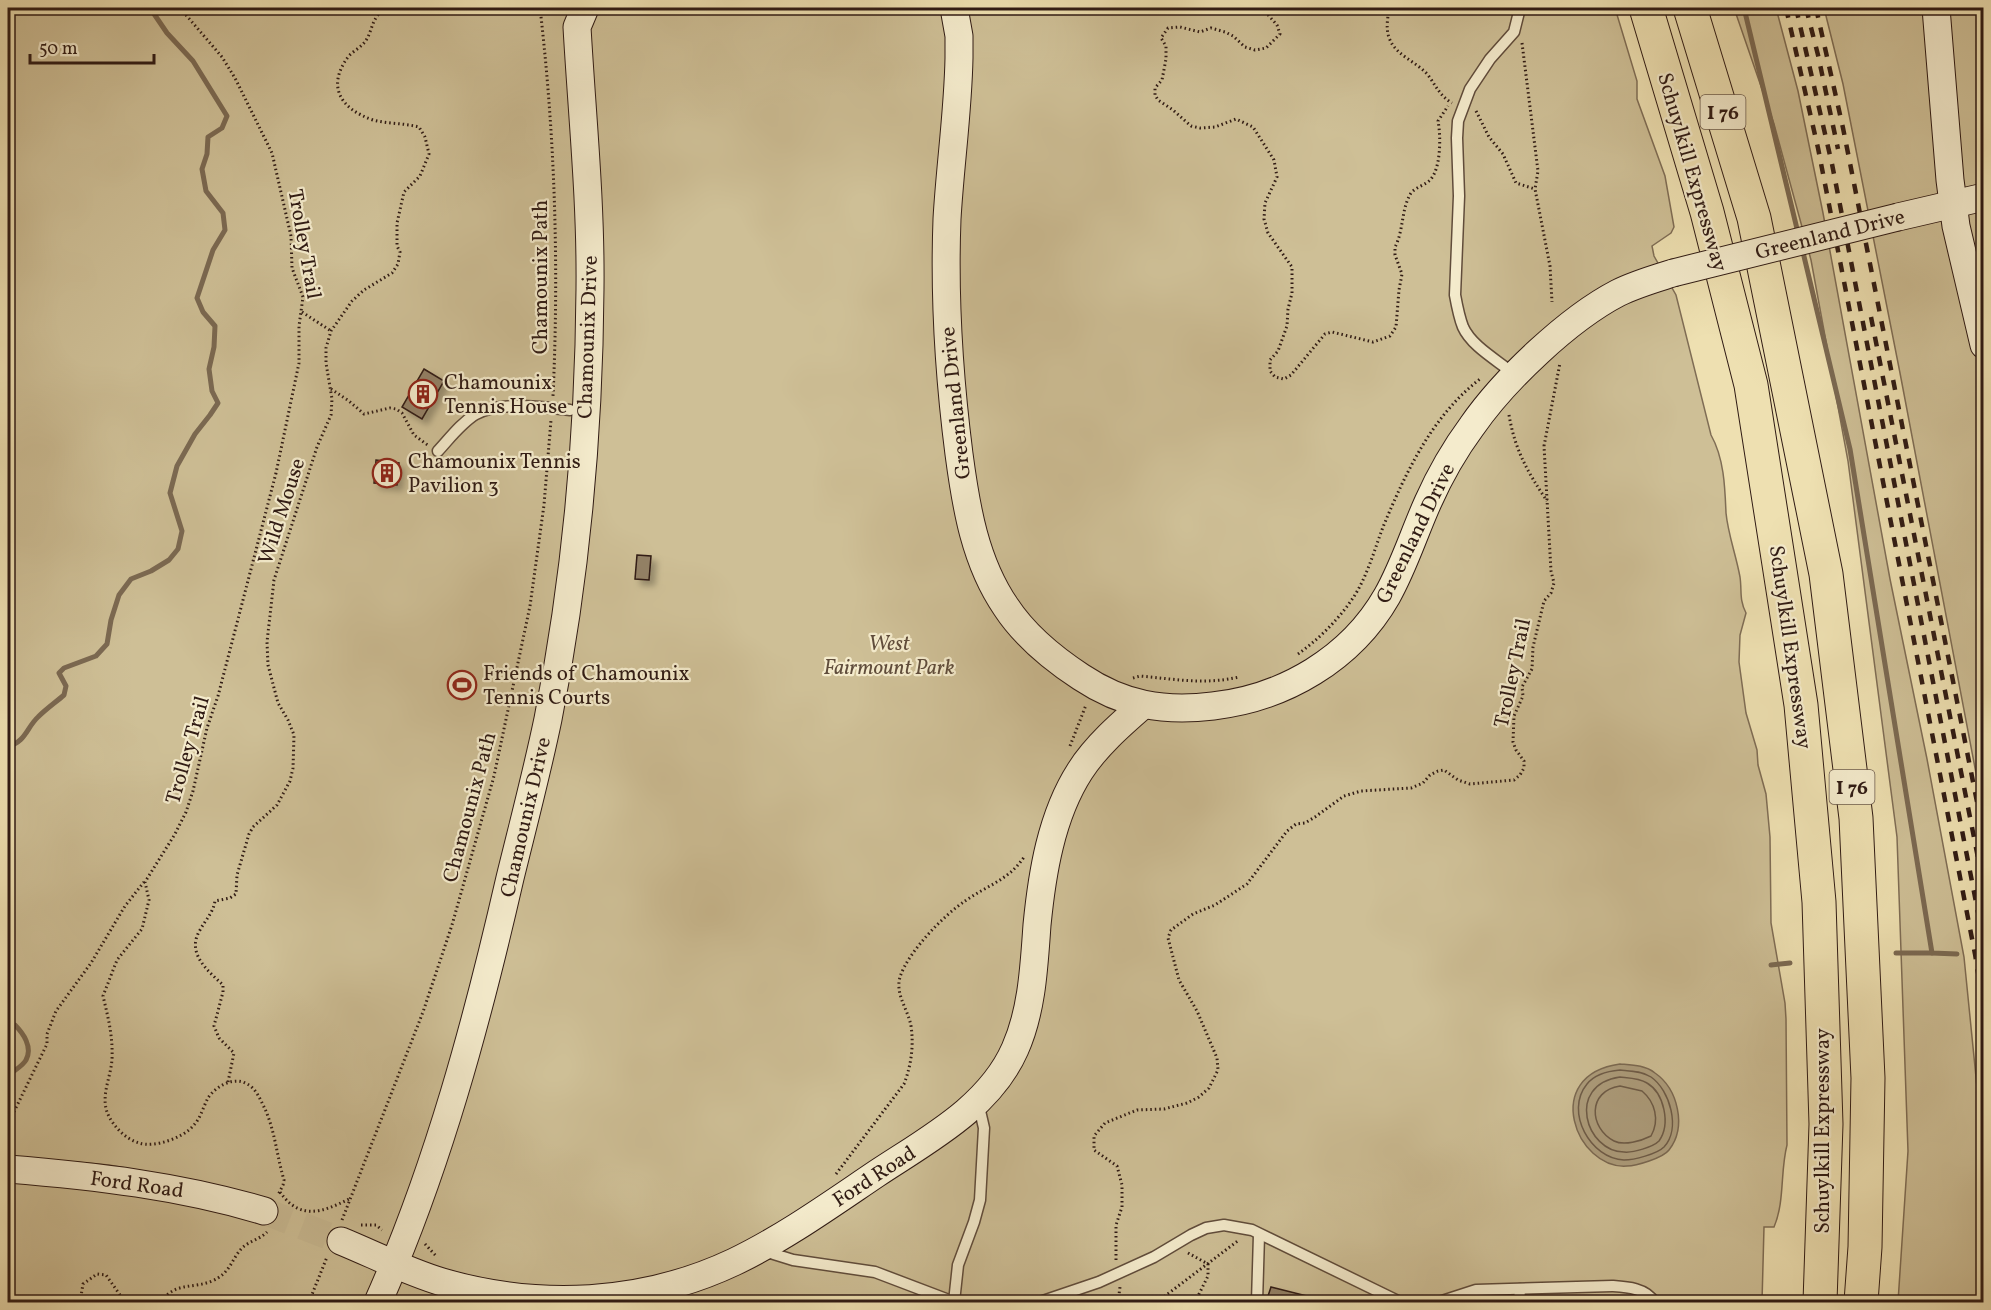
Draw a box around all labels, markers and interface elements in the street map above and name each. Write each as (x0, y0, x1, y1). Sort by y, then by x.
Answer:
scale bar (30, 27, 154, 65)
text: 50 m (39, 37, 78, 62)
street label: Schuylkill Expressway (1649, 70, 1734, 276)
road number: I 76 (1700, 95, 1746, 129)
street label: Trolley Trail (280, 187, 327, 301)
street label: Chamounix Path (527, 200, 556, 354)
street label: Greenland Drive (1753, 203, 1908, 268)
street label: Chamounix Drive (571, 255, 606, 419)
street label: Greenland Drive (934, 325, 979, 481)
place label: Chamounix Tennis House (444, 369, 567, 422)
building icon: Chamounix Tennis House (407, 378, 439, 410)
place label: Chamounix Tennis Pavilion 3 (408, 448, 581, 501)
street label: Wild Mouse (252, 455, 313, 568)
building icon: Chamounix Tennis Pavilion 3 (371, 457, 403, 489)
street label: Greenland Drive (1370, 458, 1463, 609)
street label: Schuylkill Expressway (1761, 543, 1818, 752)
street label: Trolley Trail (1488, 616, 1539, 731)
park label: West Fairmount Park (824, 630, 955, 683)
place label: Friends of Chamounix Tennis Courts (483, 660, 690, 713)
sports icon: Friends of Chamounix Tennis Courts (446, 669, 478, 701)
street label: Trolley Trail (159, 693, 218, 808)
street label: Chamounix Path (436, 729, 504, 886)
street label: Chamounix Drive (494, 734, 559, 900)
road number: I 76 (1830, 770, 1874, 804)
street label: Schuylkill Expressway (1809, 1028, 1838, 1234)
street label: Ford Road (827, 1139, 922, 1215)
street label: Ford Road (88, 1165, 185, 1206)

